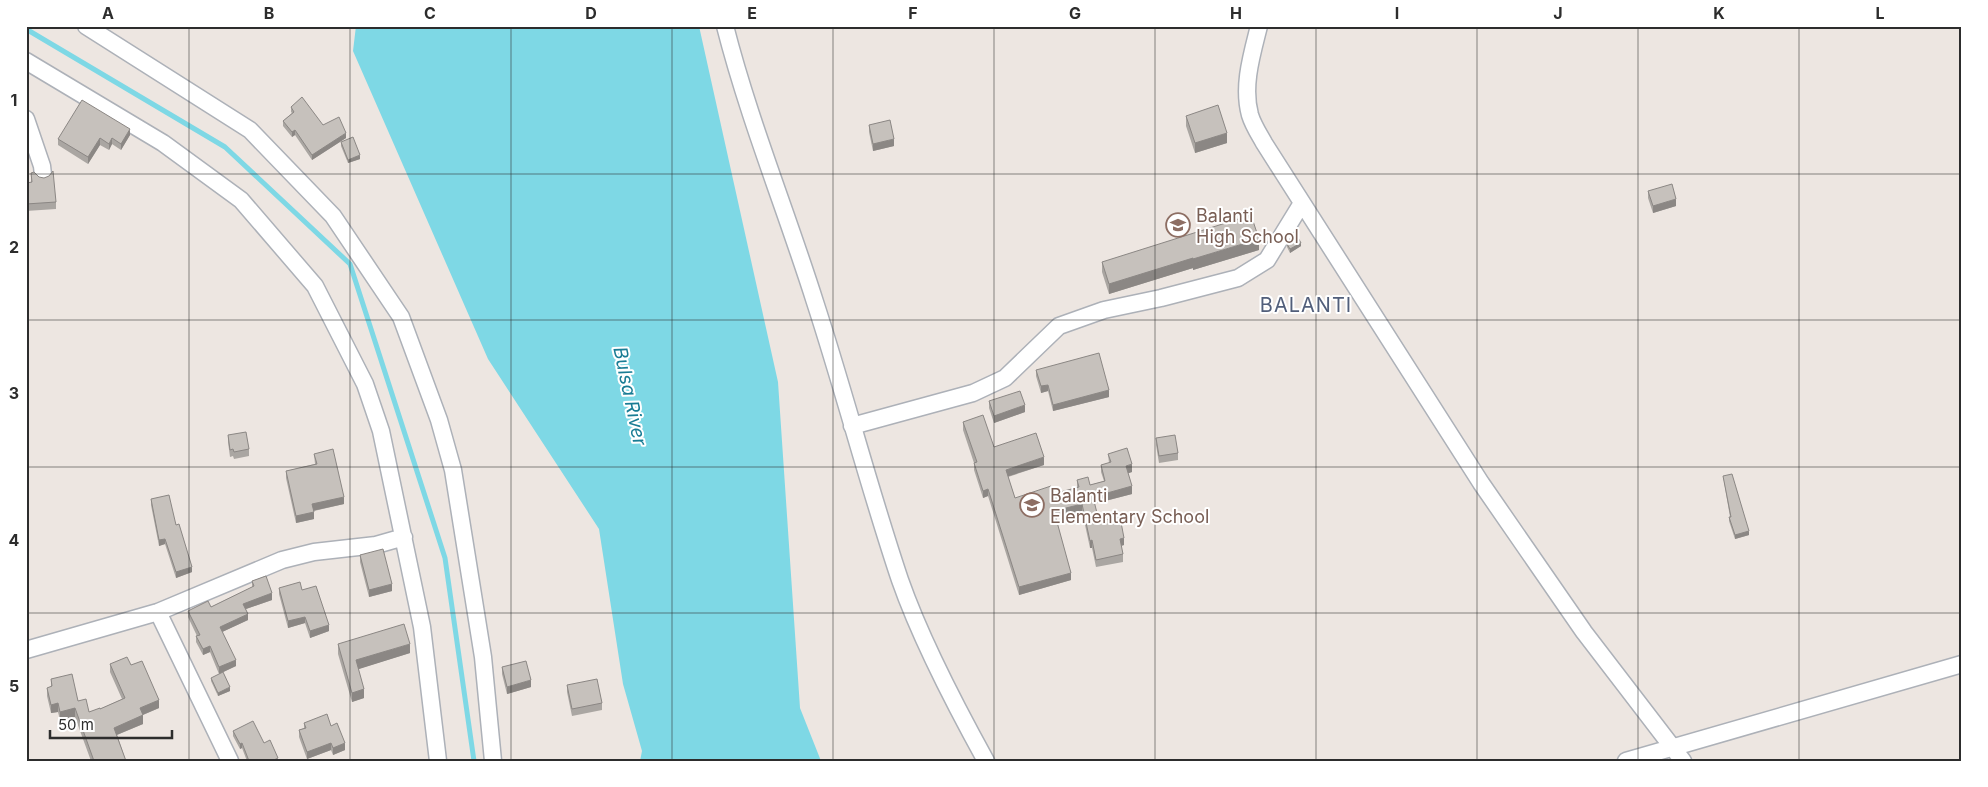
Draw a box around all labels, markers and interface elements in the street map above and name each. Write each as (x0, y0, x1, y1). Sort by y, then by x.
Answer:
text: A (102, 3, 114, 23)
text: B (264, 3, 274, 23)
text: C (424, 3, 436, 23)
text: D (585, 3, 597, 23)
text: E (747, 3, 757, 23)
text: F (908, 3, 918, 23)
text: G (1069, 3, 1081, 23)
text: H (1230, 3, 1242, 23)
text: I (1395, 3, 1399, 23)
text: J (1553, 3, 1563, 23)
text: K (1713, 3, 1725, 23)
text: L (1875, 3, 1885, 23)
text: 1 (11, 90, 17, 110)
place label: Balanti High School (1196, 205, 1299, 247)
school or university icon: Balanti High School (1165, 212, 1191, 238)
text: 2 (9, 237, 19, 257)
district label: BALANTI (1260, 293, 1352, 317)
water label: Bulsa River (608, 344, 652, 448)
text: 3 (9, 383, 19, 403)
place label: Balanti Elementary School (1050, 485, 1209, 527)
school or university icon: Balanti Elementary School (1019, 492, 1045, 518)
text: 4 (9, 530, 20, 550)
text: 5 (9, 676, 19, 696)
scale bar (50, 707, 172, 739)
text: 50 m (58, 715, 94, 734)

